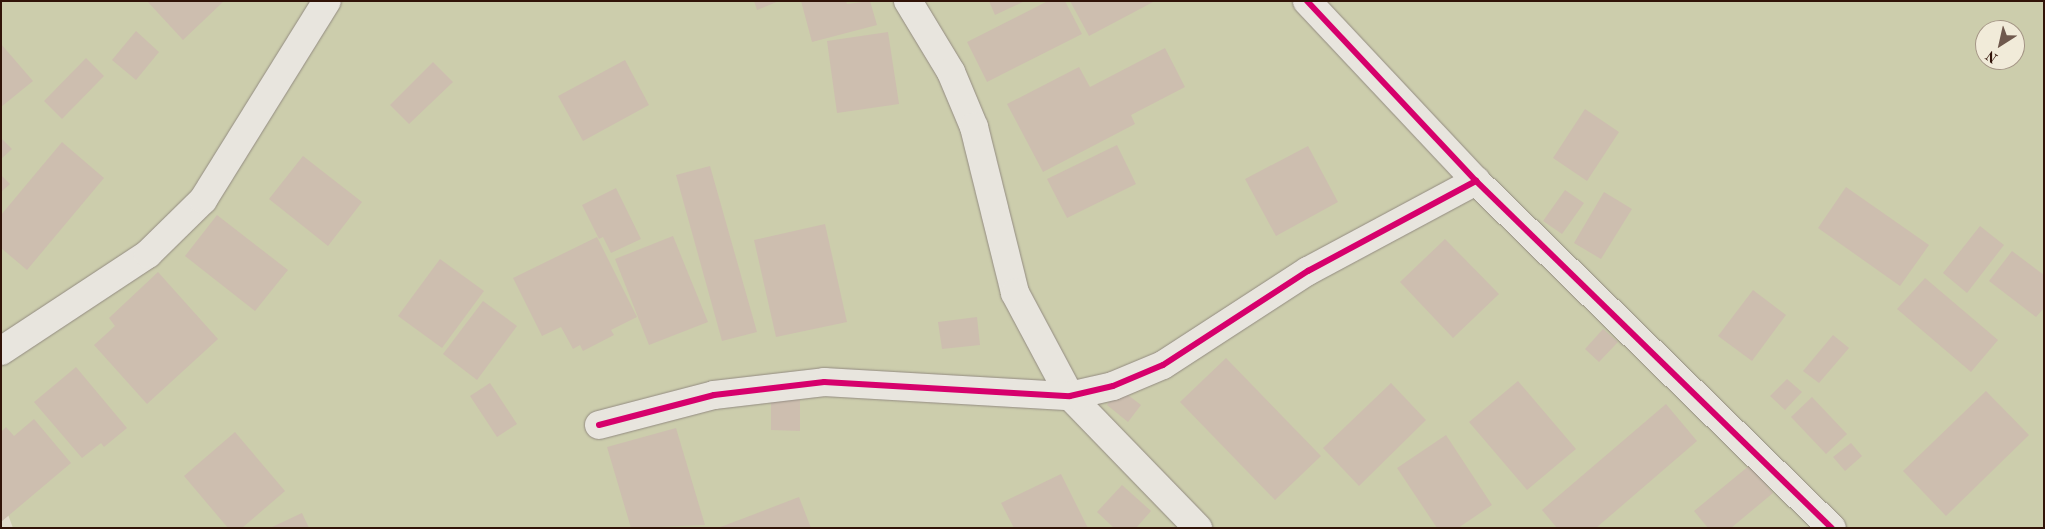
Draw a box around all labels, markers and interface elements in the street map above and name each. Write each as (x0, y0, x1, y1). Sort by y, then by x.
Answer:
north arrow (1975, 20, 2025, 70)
text: N (1984, 48, 2000, 65)

